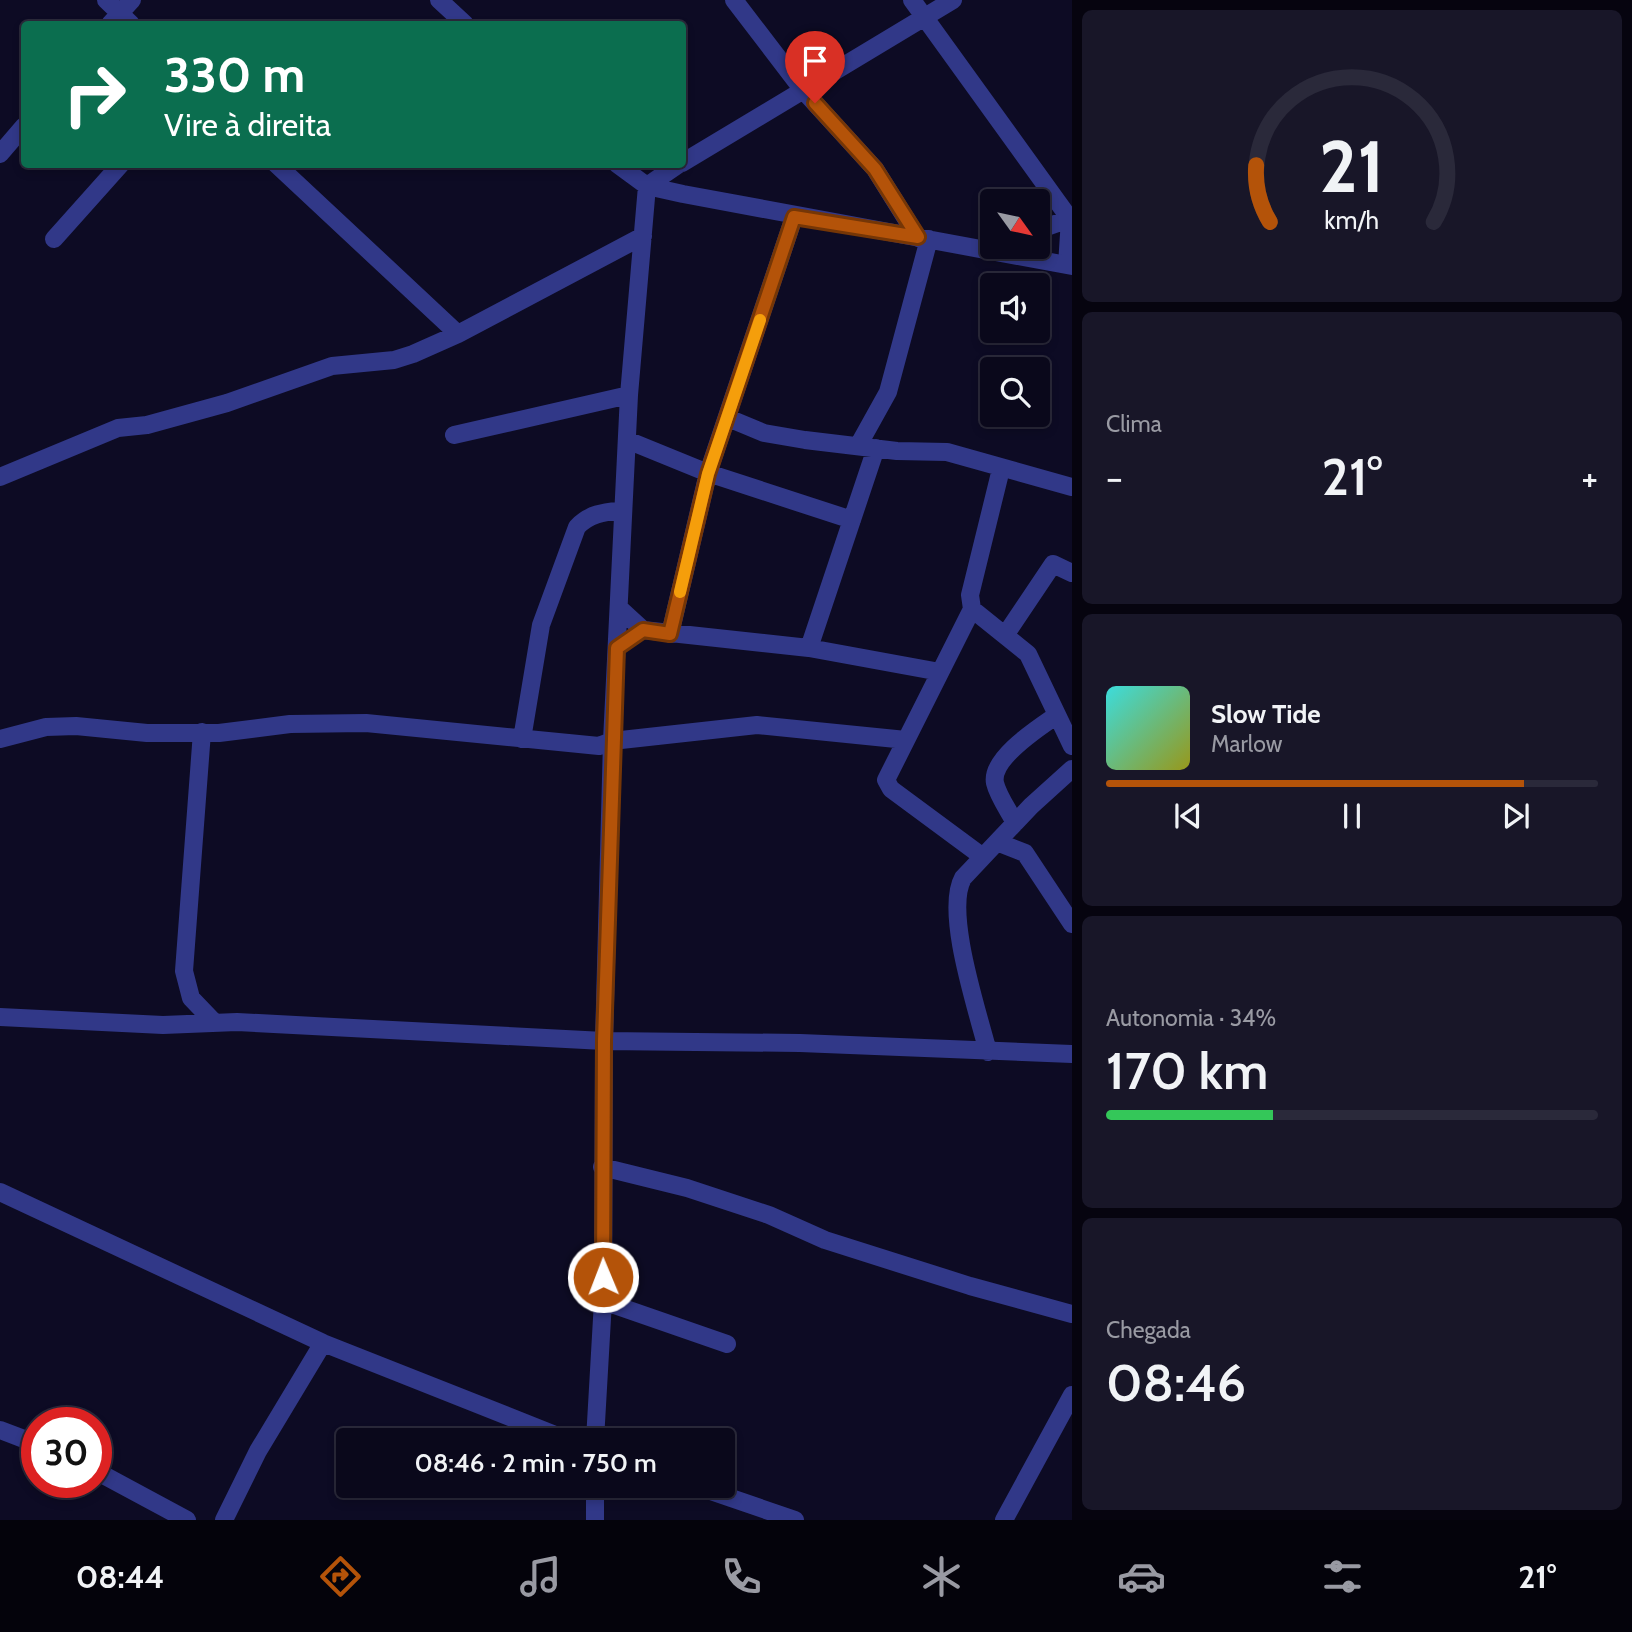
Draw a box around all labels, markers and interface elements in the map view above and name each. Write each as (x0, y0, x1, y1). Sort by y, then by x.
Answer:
pin (785, 31, 845, 103)
icon: arrive (796, 42, 834, 80)
text: 330 m (164, 45, 305, 104)
icon: right (49, 49, 140, 140)
text: Vire à direita (164, 105, 331, 144)
text: 21 (1319, 122, 1385, 210)
north arrow (980, 189, 1050, 259)
map controls (980, 189, 1050, 427)
text: km/h (1325, 205, 1379, 235)
button: sound (980, 273, 1050, 343)
button: search (980, 357, 1050, 427)
text: Clima (1106, 410, 1162, 438)
text: 21° (1322, 445, 1382, 508)
text: − (1106, 454, 1123, 501)
text: + (1581, 454, 1598, 501)
text: Slow Tide (1211, 698, 1321, 730)
text: Marlow (1211, 730, 1282, 758)
icon: previous (1169, 797, 1207, 835)
icon: pause (1333, 797, 1371, 835)
icon: next (1497, 797, 1535, 835)
text: Autonomia · 34% (1106, 1004, 1276, 1032)
text: 170 km (1106, 1039, 1268, 1102)
position arrow (566, 1240, 640, 1314)
text: Chegada (1106, 1316, 1191, 1344)
text: 08:46 (1106, 1351, 1246, 1414)
speed limit sign: 30 (21, 1407, 112, 1498)
text: 08:46 · 2 min · 750 m (414, 1447, 657, 1479)
icon: directions (316, 1552, 365, 1601)
icon: music (516, 1552, 565, 1601)
icon: phone (717, 1552, 766, 1601)
icon: climate (917, 1552, 966, 1601)
icon: car (1117, 1552, 1166, 1601)
icon: filters (1318, 1552, 1367, 1601)
text: 08:44 (76, 1557, 164, 1596)
text: 21° (1518, 1557, 1556, 1596)

